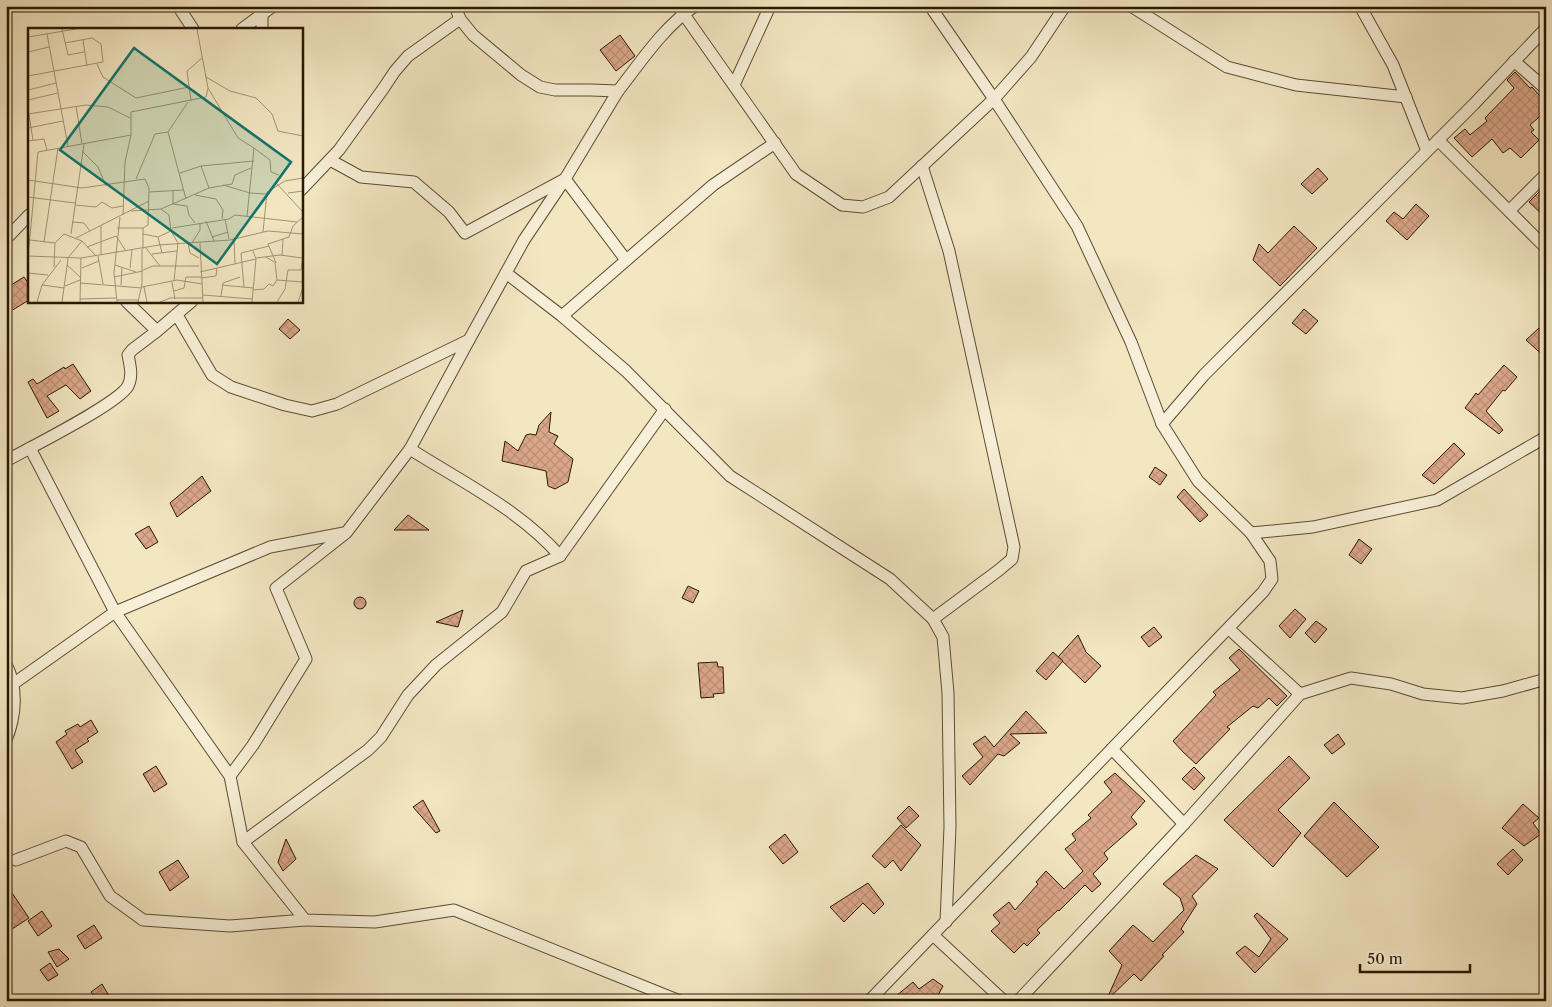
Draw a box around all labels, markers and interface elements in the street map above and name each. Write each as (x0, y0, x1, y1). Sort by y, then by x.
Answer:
inset map (28, 28, 302, 302)
scale bar (1360, 942, 1470, 974)
text: 50 m (1367, 949, 1403, 968)

